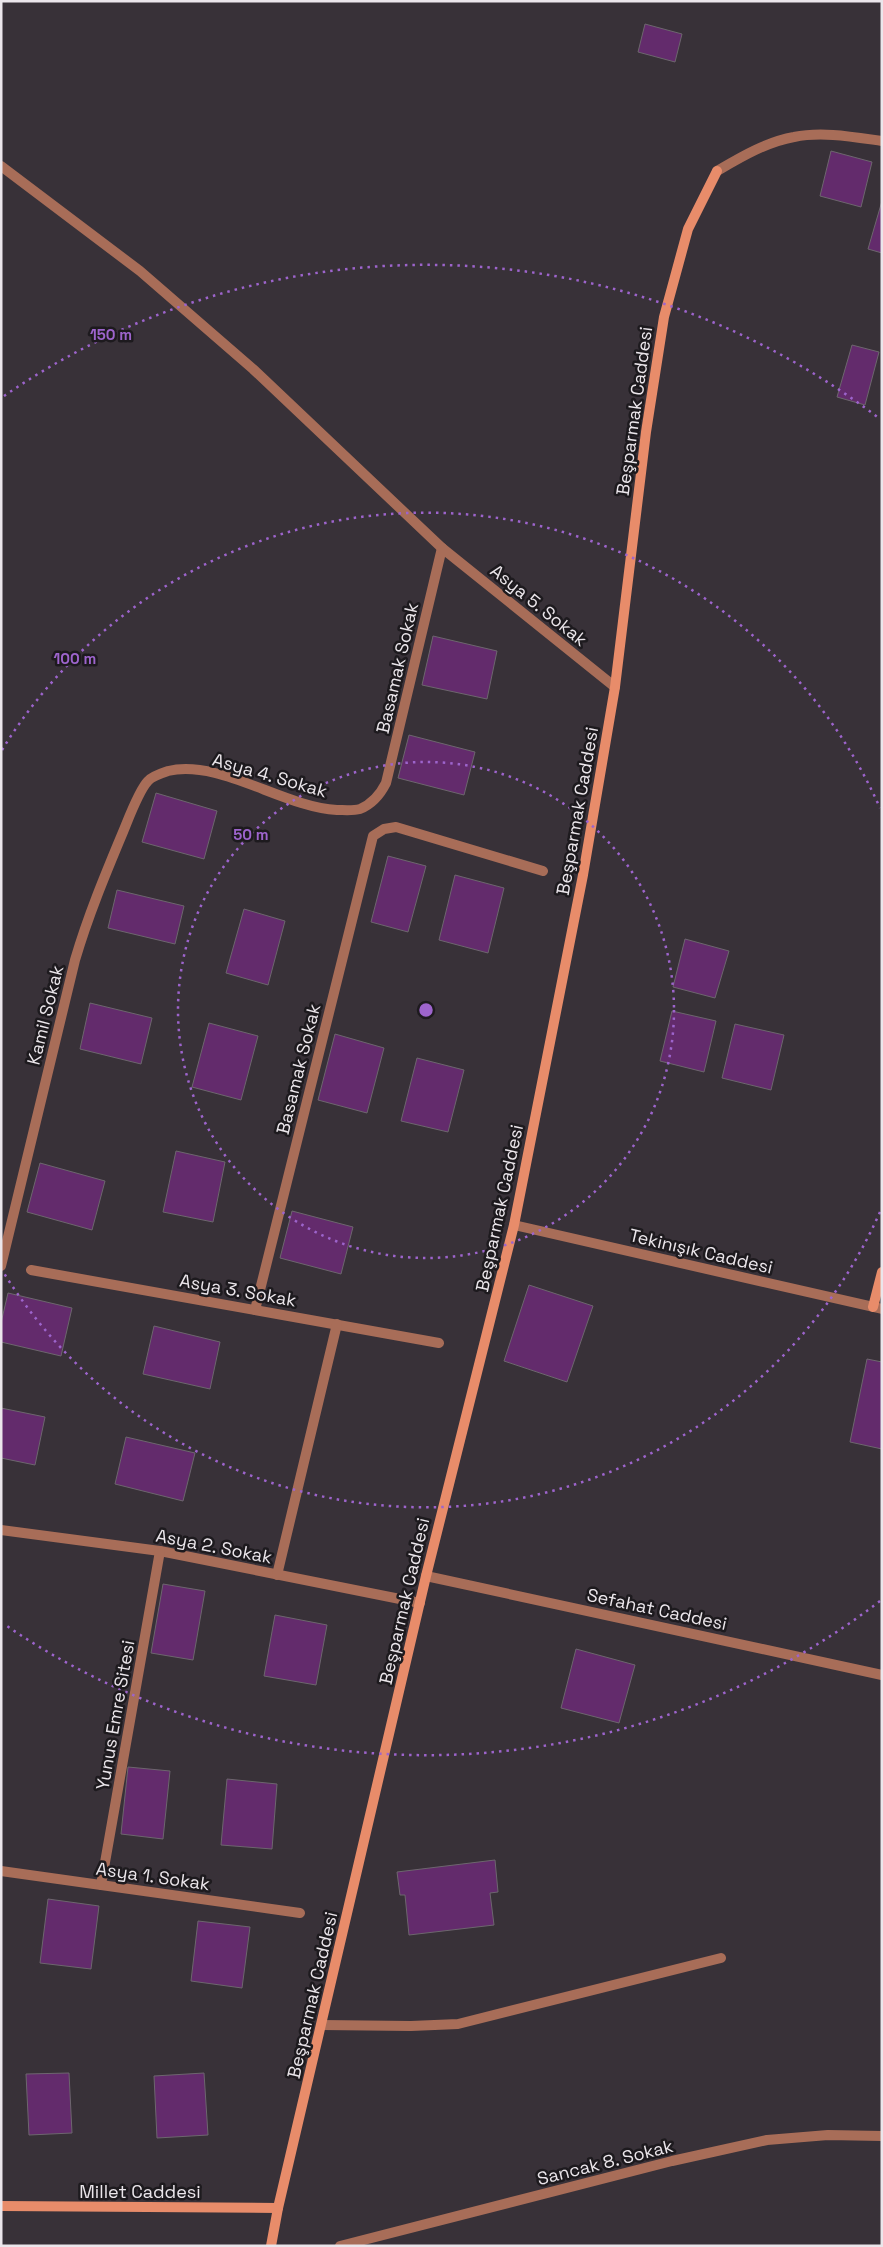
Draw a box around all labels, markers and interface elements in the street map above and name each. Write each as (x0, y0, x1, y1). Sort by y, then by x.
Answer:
text: 150 m (90, 325, 132, 344)
street label: Beşparmak Caddesi (611, 325, 657, 497)
street label: Asya 5. Sokak (486, 559, 592, 651)
street label: Basamak Sokak (371, 600, 423, 736)
text: 100 m (54, 649, 96, 668)
street label: Beşparmak Caddesi (551, 725, 603, 897)
street label: Asya 4. Sokak (210, 748, 330, 802)
text: 50 m (233, 825, 269, 844)
street label: Kamil Sokak (22, 962, 69, 1067)
street label: Basamak Sokak (271, 1001, 325, 1137)
centre of rings (417, 1001, 435, 1019)
street label: Beşparmak Caddesi (470, 1122, 528, 1294)
street label: Tekinışık Caddesi (627, 1223, 775, 1279)
street label: Asya 3. Sokak (178, 1268, 298, 1312)
street label: Beşparmak Caddesi (374, 1515, 434, 1687)
street label: Asya 2. Sokak (154, 1523, 274, 1569)
street label: Sefahat Caddesi (585, 1583, 729, 1635)
street label: Yunus Emre Sitesi (90, 1638, 140, 1792)
street label: Asya 1. Sokak (95, 1857, 212, 1895)
street label: Beşparmak Caddesi (282, 1909, 342, 2081)
street label: Sancak 8. Sokak (535, 2134, 676, 2190)
street label: Millet Caddesi (79, 2180, 201, 2203)

